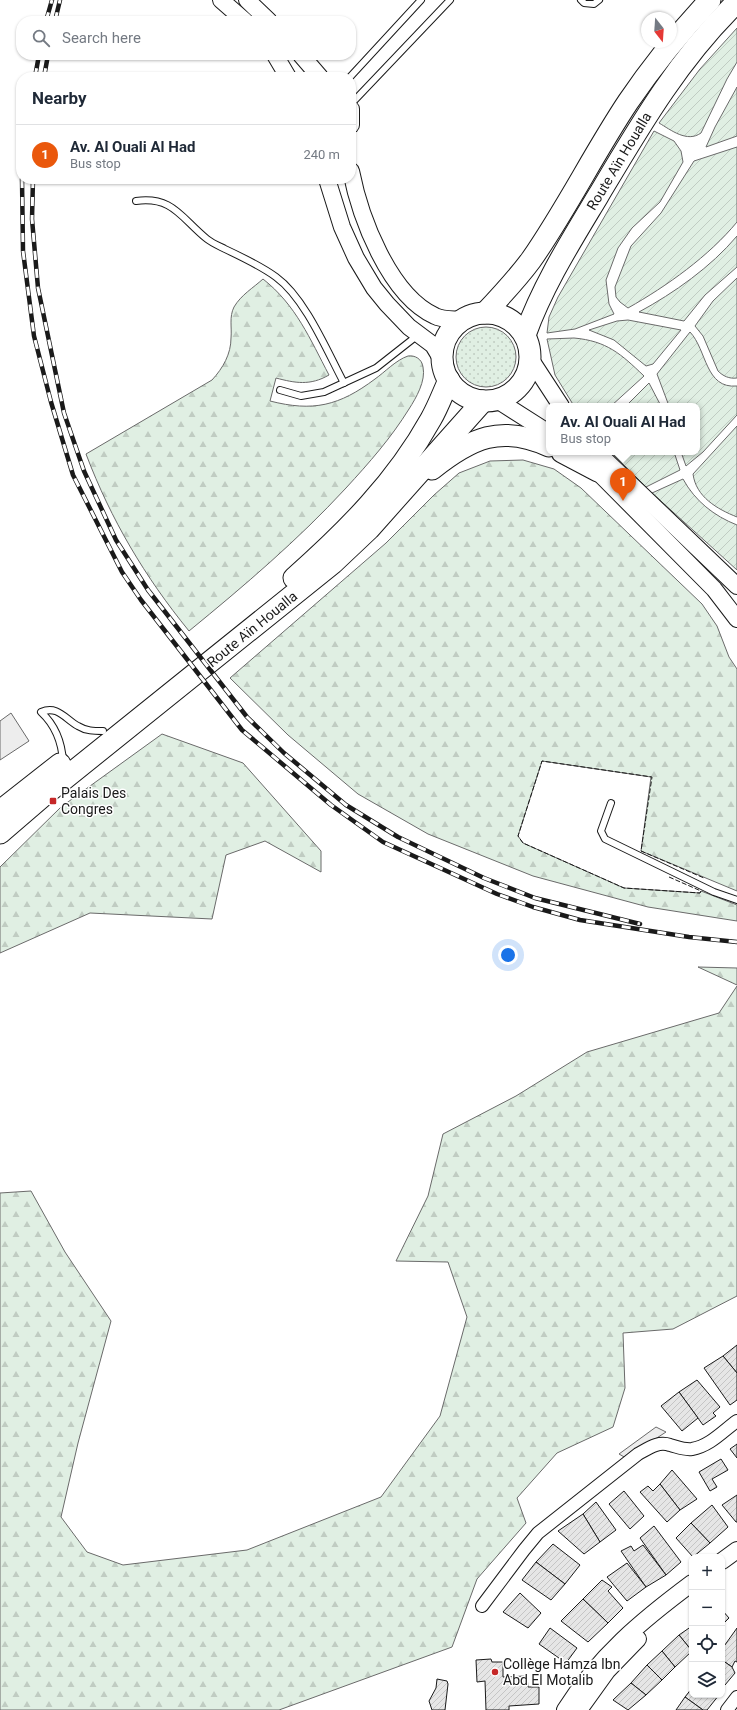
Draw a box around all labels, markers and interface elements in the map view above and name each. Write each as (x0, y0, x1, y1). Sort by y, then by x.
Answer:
north arrow (641, 12, 677, 48)
search box (16, 16, 356, 60)
icon: search (30, 27, 52, 49)
text: Search here (62, 29, 141, 47)
text: Nearby (32, 88, 87, 108)
street label: Route Aïn Houalla (583, 109, 655, 213)
text: Av. Al Ouali Al Had (70, 138, 195, 156)
text: 1 (41, 147, 49, 162)
text: 240 m (303, 147, 340, 162)
text: Bus stop (70, 156, 121, 171)
popup (546, 403, 700, 455)
text: Av. Al Ouali Al Had (560, 413, 686, 431)
text: Bus stop (560, 431, 611, 446)
pin: 1 (610, 468, 636, 501)
street label: Route Aïn Houalla (204, 588, 300, 670)
place label: Palais Des Congres (61, 785, 126, 817)
marker: Palais Des Congres (48, 796, 58, 806)
your location (498, 945, 518, 965)
map controls (689, 1554, 725, 1698)
button: + (689, 1554, 725, 1590)
button: − (689, 1590, 725, 1626)
button: locate (689, 1626, 725, 1662)
place label: Collège Hamza Ibn Abd El Motalib (503, 1656, 620, 1688)
button: layers (689, 1662, 725, 1698)
marker: Collège Hamza Ibn Abd El Motalib (490, 1667, 500, 1677)

